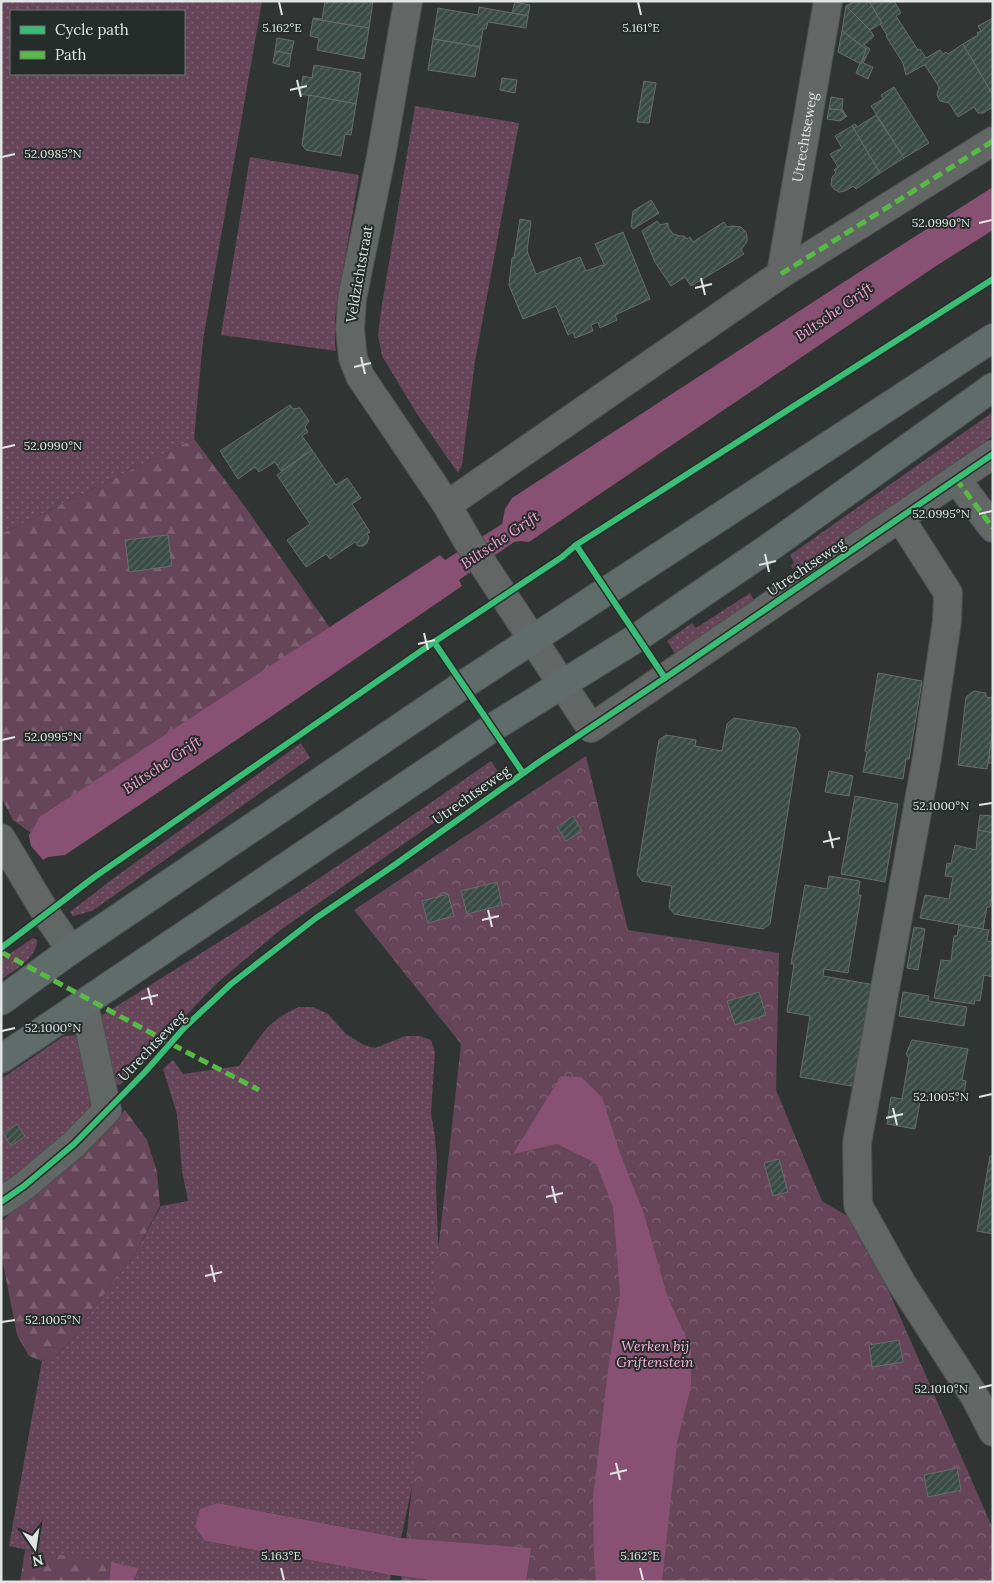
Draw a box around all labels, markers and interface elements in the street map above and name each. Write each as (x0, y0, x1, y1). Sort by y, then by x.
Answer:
legend (10, 10, 185, 75)
text: Cycle path (55, 20, 129, 39)
text: 5.162°E (262, 20, 302, 35)
text: 5.161°E (622, 20, 660, 35)
text: Path (55, 45, 86, 64)
street label: Utrechtseweg (788, 90, 821, 183)
text: 52.0985°N (24, 146, 82, 161)
text: 52.0990°N (912, 215, 970, 230)
street label: Veldzichtstraat (341, 224, 376, 325)
water label: Biltsche Grift (791, 278, 877, 345)
text: 52.0990°N (24, 438, 82, 453)
water label: Biltsche Grift (457, 506, 543, 573)
text: 52.0995°N (912, 506, 970, 521)
street label: Utrechtseweg (763, 534, 849, 600)
text: 52.0995°N (24, 729, 82, 744)
water label: Biltsche Grift (119, 731, 205, 798)
street label: Utrechtseweg (429, 761, 514, 828)
text: 52.1000°N (913, 798, 969, 813)
street label: Utrechtseweg (114, 1007, 190, 1085)
text: 52.1000°N (25, 1020, 81, 1035)
text: 52.1005°N (913, 1089, 969, 1104)
text: 52.1005°N (25, 1312, 81, 1327)
park label: Werken bij Griftenstein (616, 1337, 694, 1371)
text: 52.1010°N (914, 1381, 968, 1396)
north arrow (10, 1523, 60, 1573)
text: 5.163°E (261, 1548, 301, 1563)
text: 5.162°E (620, 1548, 660, 1563)
text: N (30, 1551, 45, 1571)

